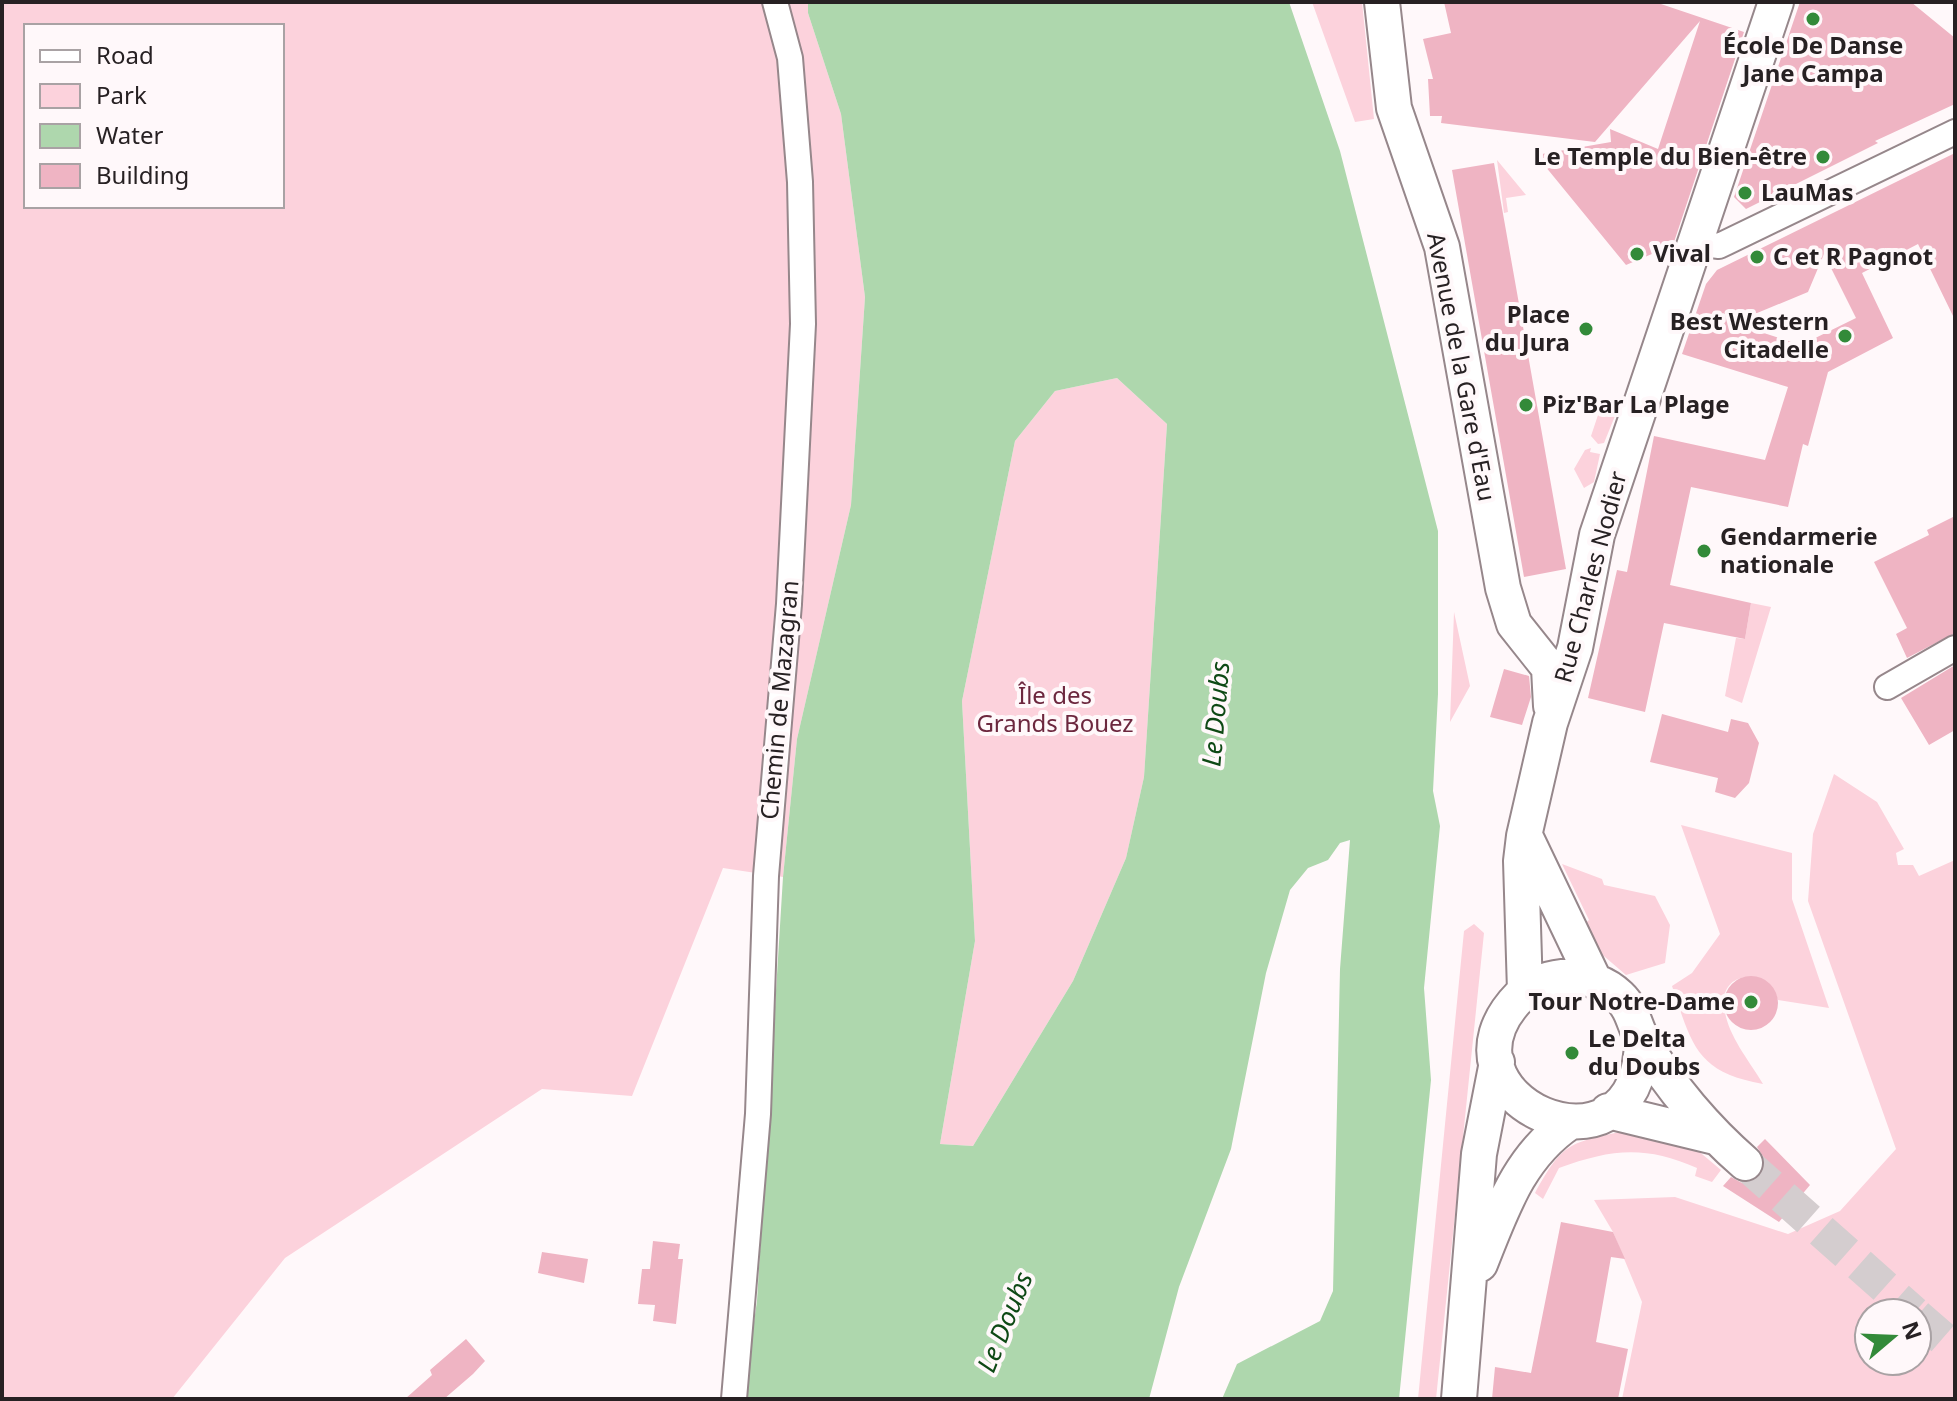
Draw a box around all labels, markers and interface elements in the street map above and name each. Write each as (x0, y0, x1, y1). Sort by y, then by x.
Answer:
marker: École De Danse Jane Campa (1804, 10, 1822, 28)
legend (24, 24, 284, 208)
place label: École De Danse Jane Campa (1723, 28, 1903, 89)
text: Road (96, 38, 154, 71)
text: Park (96, 78, 147, 111)
text: Water (96, 118, 164, 151)
place label: Le Temple du Bien-être (1533, 139, 1807, 172)
marker: Le Temple du Bien-être (1814, 148, 1832, 166)
text: Building (96, 158, 189, 191)
place label: LauMas (1761, 175, 1853, 208)
marker: LauMas (1736, 184, 1754, 202)
street label: Avenue de la Gare d'Eau (1420, 230, 1505, 504)
place label: Vival (1653, 236, 1711, 269)
place label: C et R Pagnot (1773, 239, 1933, 272)
marker: Vival (1628, 245, 1646, 263)
marker: C et R Pagnot (1748, 248, 1766, 266)
place label: Place du Jura (1485, 297, 1570, 358)
place label: Best Western Citadelle (1670, 304, 1829, 365)
marker: Place du Jura (1577, 320, 1595, 338)
marker: Best Western Citadelle (1836, 327, 1854, 345)
place label: Piz'Bar La Plage (1542, 387, 1730, 420)
marker: Piz'Bar La Plage (1517, 396, 1535, 414)
street label: Rue Charles Nodier (1545, 467, 1634, 686)
place label: Gendarmerie nationale (1720, 519, 1878, 580)
marker: Gendarmerie nationale (1695, 542, 1713, 560)
street label: Chemin de Mazagran (752, 579, 805, 821)
water label: Le Doubs (1192, 660, 1238, 768)
park label: Île des Grands Bouez (976, 678, 1134, 739)
place label: Tour Notre-Dame (1528, 984, 1735, 1017)
marker: Tour Notre-Dame (1742, 993, 1760, 1011)
place label: Le Delta du Doubs (1588, 1021, 1700, 1082)
marker: Le Delta du Doubs (1563, 1044, 1581, 1062)
water label: Le Doubs (968, 1266, 1041, 1377)
north arrow (1853, 1297, 1933, 1377)
text: N (1896, 1317, 1930, 1344)

